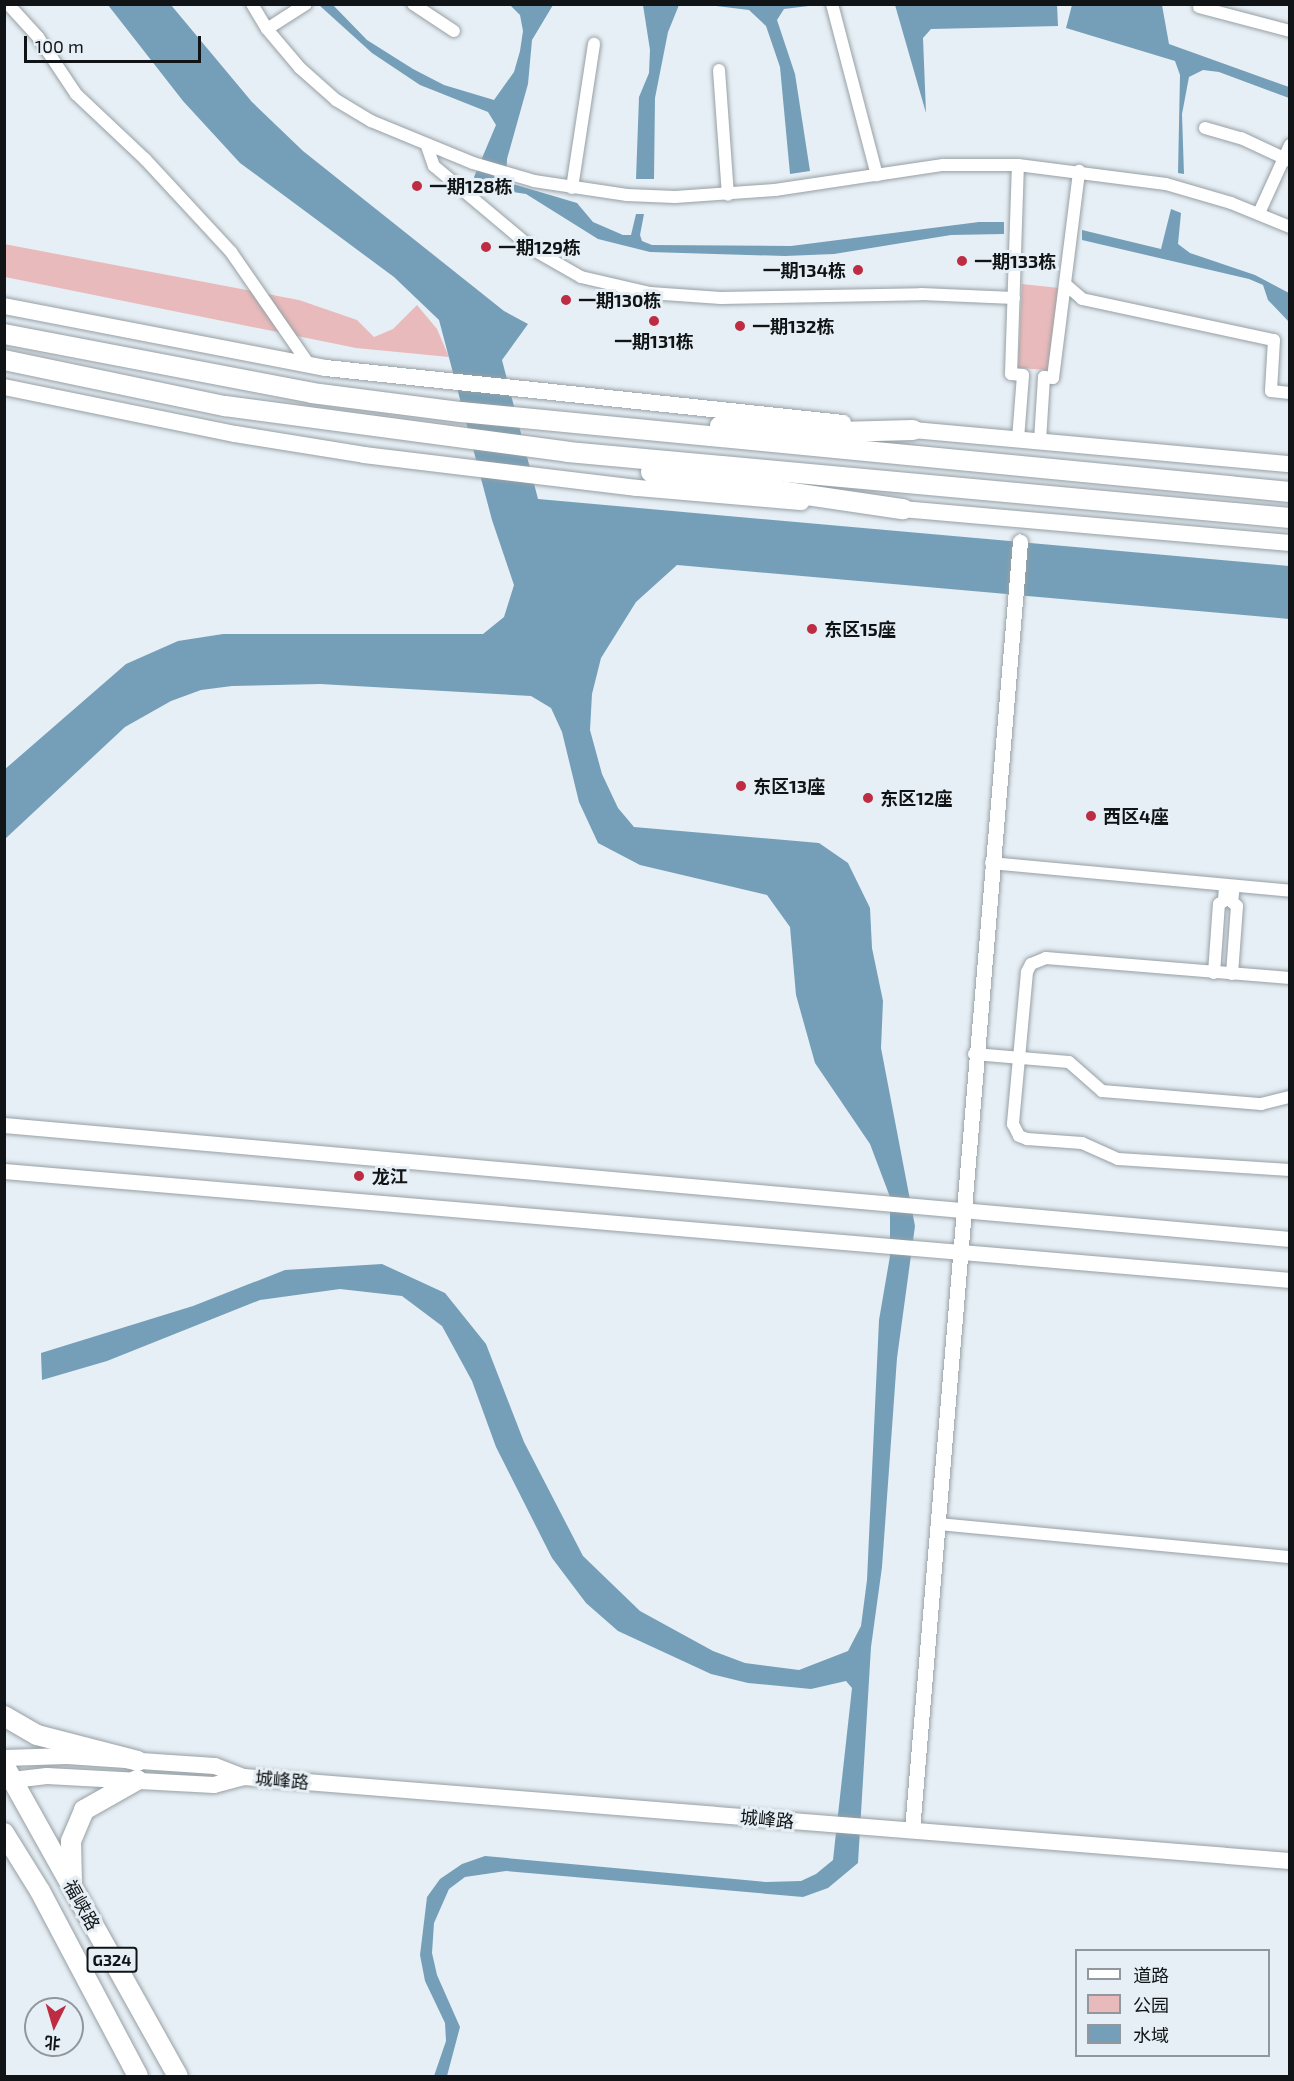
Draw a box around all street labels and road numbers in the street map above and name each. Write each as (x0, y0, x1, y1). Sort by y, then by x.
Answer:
street label: 城峰路 (254, 1767, 310, 1793)
street label: 城峰路 (739, 1806, 795, 1832)
street label: 福峡路 (59, 1876, 105, 1934)
road number: G324 (86, 1947, 138, 1973)

